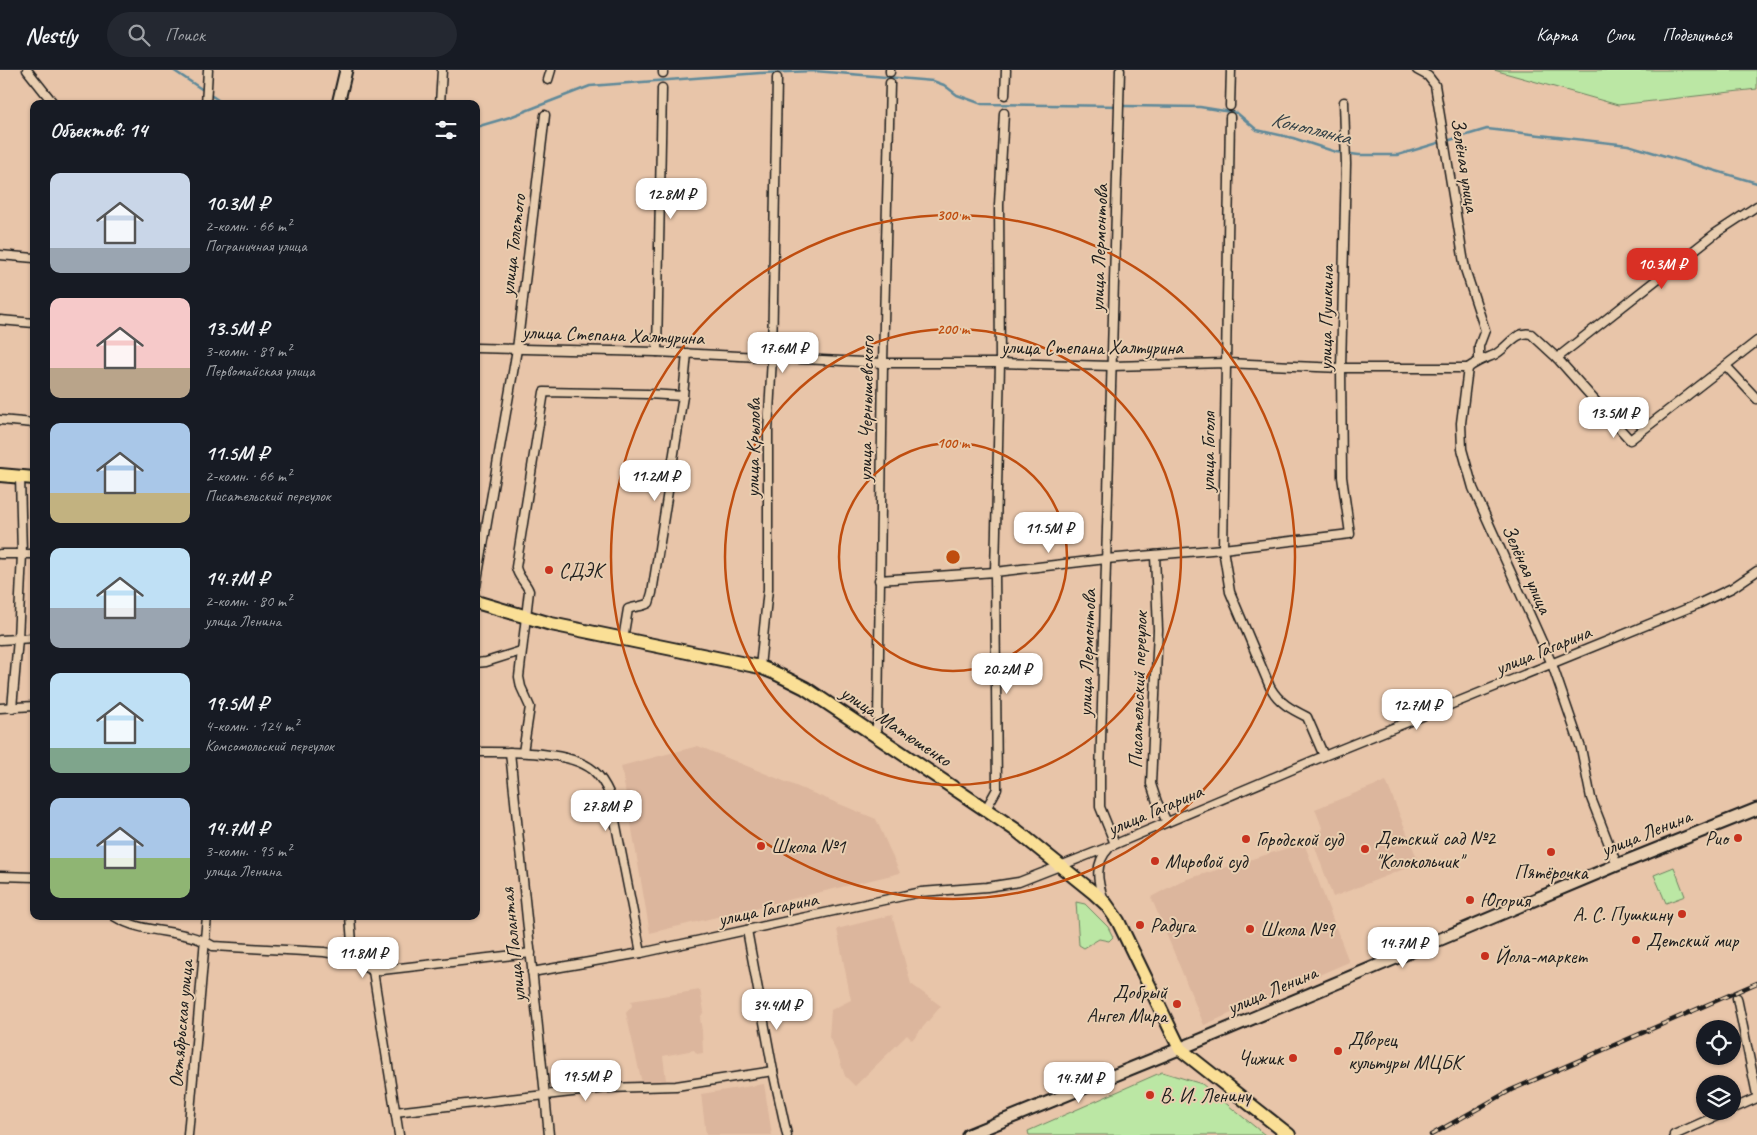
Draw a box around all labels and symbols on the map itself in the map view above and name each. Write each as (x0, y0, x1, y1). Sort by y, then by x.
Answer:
water label: Коноплянка (1269, 106, 1355, 151)
street label: Зелёная улица (1445, 116, 1485, 216)
pin: 12.8M ₽ (625, 178, 717, 220)
street label: улица Лермонтова (1084, 183, 1114, 313)
street label: улица Толстого (494, 192, 532, 298)
text: 300 m (937, 206, 971, 225)
pin: 10.3M ₽ (1616, 248, 1708, 290)
street label: улица Пушкина (1313, 263, 1339, 372)
street label: улица Степана Халтурина (521, 319, 706, 351)
text: 200 m (937, 320, 971, 339)
pin: 17.6M ₽ (737, 332, 829, 374)
street label: улица Чернышевского (852, 335, 880, 483)
street label: улица Степана Халтурина (1000, 335, 1184, 360)
street label: улица Крылова (740, 396, 766, 499)
pin: 13.5M ₽ (1568, 396, 1660, 439)
street label: улица Гоголя (1195, 410, 1221, 493)
text: 100 m (937, 434, 971, 453)
pin: 11.2M ₽ (609, 460, 701, 502)
pin: 11.5M ₽ (1003, 512, 1095, 554)
street label: Зелёная улица (1496, 521, 1559, 619)
centre of rings (944, 548, 962, 566)
place label: СДЭК (559, 558, 607, 583)
marker: СДЭК (543, 564, 555, 576)
street label: улица Лермонтова (1072, 588, 1102, 718)
street label: Писательский переулок (1123, 610, 1153, 769)
street label: улица Гагарина (1490, 619, 1596, 681)
pin: 20.2M ₽ (961, 652, 1053, 695)
street label: улица Матюшенко (835, 679, 957, 773)
pin: 12.7M ₽ (1371, 688, 1463, 731)
street label: улица Гагарина (1103, 778, 1208, 842)
pin: 27.8M ₽ (560, 790, 652, 832)
street label: улица Ленина (1596, 803, 1696, 863)
place label: Детский сад №2 "Колокольчик" (1375, 826, 1497, 874)
place label: Рио (1705, 826, 1730, 851)
place label: Городской суд (1256, 827, 1344, 852)
marker: Рио (1732, 832, 1744, 844)
marker: Городской суд (1240, 833, 1252, 845)
place label: Школа №1 (771, 834, 846, 859)
marker: Школа №1 (755, 840, 767, 852)
marker: Детский сад №2 "Колокольчик" (1359, 843, 1371, 855)
marker: Пятёрочка (1545, 846, 1557, 858)
place label: Мировой суд (1165, 849, 1249, 874)
marker: Мировой суд (1149, 855, 1161, 867)
place label: Пятёрочка (1514, 860, 1590, 885)
street label: улица Палантая (494, 886, 532, 1005)
street label: улица Гагарина (715, 886, 821, 932)
place label: Югория (1480, 888, 1532, 913)
marker: Югория (1464, 894, 1476, 906)
place label: А. С. Пушкину (1573, 902, 1674, 927)
marker: А. С. Пушкину (1676, 908, 1688, 920)
place label: Радуга (1150, 913, 1197, 938)
place label: Школа №9 (1260, 917, 1336, 942)
marker: Радуга (1134, 919, 1146, 931)
marker: Школа №9 (1244, 923, 1256, 935)
pin: 14.7M ₽ (1357, 926, 1449, 969)
place label: Детский мир (1646, 928, 1740, 953)
marker: Детский мир (1630, 934, 1642, 946)
pin: 11.8M ₽ (317, 936, 409, 979)
place label: Йола-маркет (1495, 944, 1588, 969)
marker: Йола-маркет (1479, 950, 1491, 962)
street label: Октябрьская улица (163, 957, 199, 1089)
street label: улица Ленина (1222, 959, 1322, 1020)
place label: Добрый Ангел Мира (1087, 980, 1169, 1028)
pin: 34.4M ₽ (731, 988, 823, 1031)
marker: Добрый Ангел Мира (1171, 998, 1183, 1010)
place label: Дворец культуры МЦБК (1348, 1027, 1466, 1075)
marker: Дворец культуры МЦБК (1332, 1045, 1344, 1057)
place label: Чижик (1238, 1046, 1285, 1071)
marker: Чижик (1287, 1052, 1299, 1064)
pin: 19.5M ₽ (540, 1060, 632, 1102)
pin: 14.7M ₽ (1033, 1062, 1125, 1104)
place label: В. И. Ленину (1160, 1083, 1253, 1108)
marker: В. И. Ленину (1144, 1089, 1156, 1101)

